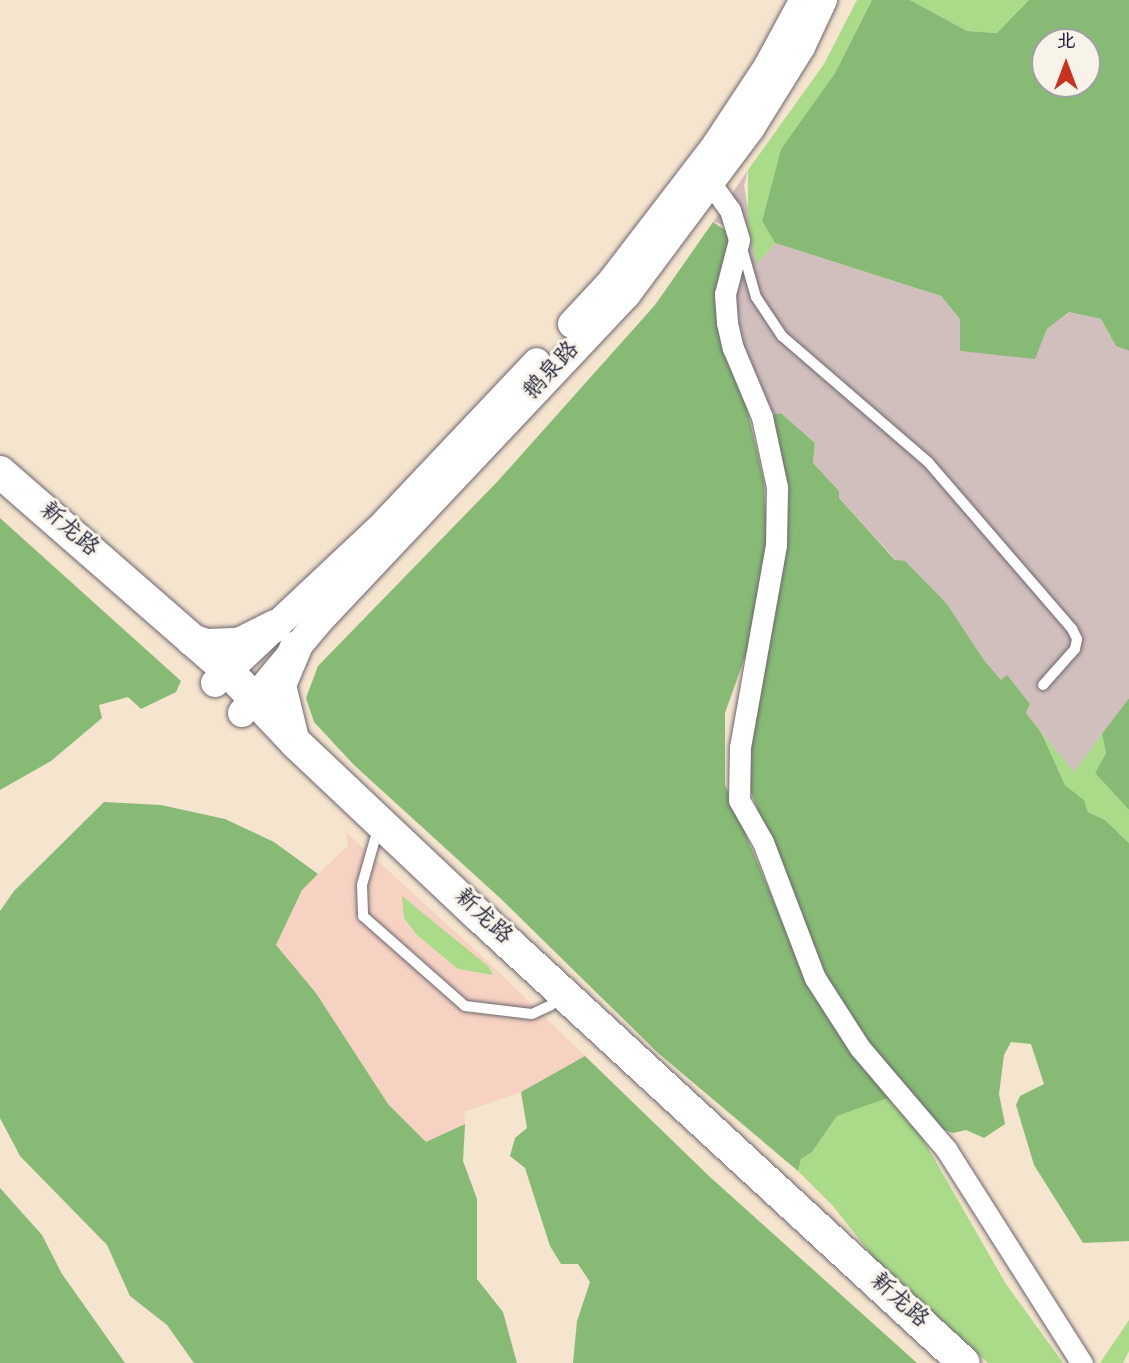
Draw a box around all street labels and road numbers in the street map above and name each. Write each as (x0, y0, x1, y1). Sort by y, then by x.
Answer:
street label: 鹅泉路 (519, 337, 587, 407)
street label: 新龙路 (33, 498, 103, 564)
street label: 新龙路 (447, 884, 517, 952)
street label: 新龙路 (863, 1269, 933, 1335)

